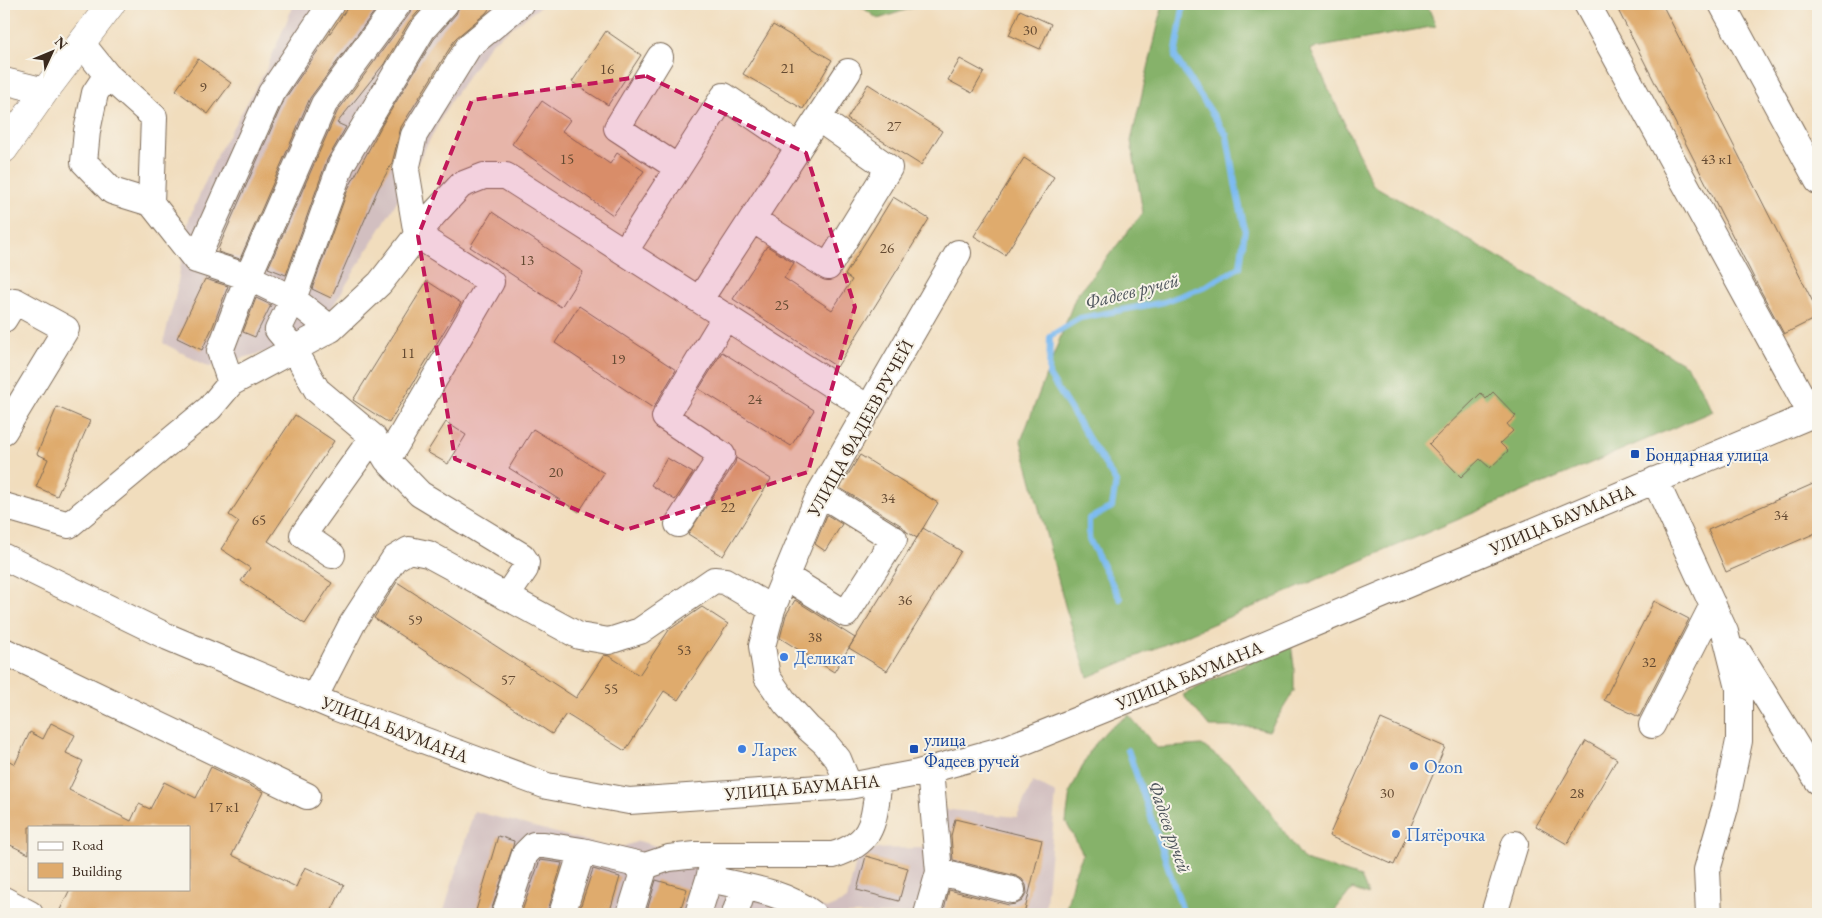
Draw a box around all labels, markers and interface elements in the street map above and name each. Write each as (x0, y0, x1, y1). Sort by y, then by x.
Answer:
house number: 30 (1023, 20, 1037, 39)
north arrow (28, 28, 78, 78)
text: N (51, 33, 72, 54)
house number: 21 (781, 58, 795, 77)
house number: 16 (600, 59, 614, 78)
house number: 9 (199, 77, 207, 96)
house number: 27 (887, 116, 902, 135)
house number: 15 (560, 149, 574, 168)
house number: 43 к1 (1701, 149, 1733, 168)
house number: 26 (880, 238, 894, 257)
house number: 13 (520, 250, 534, 269)
water label: Фадеев ручей (1082, 267, 1182, 315)
house number: 25 (775, 295, 789, 314)
street label: УЛИЦА ФАДЕЕВ РУЧЕЙ (801, 335, 918, 521)
house number: 11 (401, 343, 415, 362)
house number: 19 (611, 349, 625, 368)
house number: 24 (748, 389, 763, 408)
place label: Бондарная улица (1645, 443, 1770, 466)
marker: Бондарная улица (1629, 448, 1641, 460)
house number: 20 (549, 462, 563, 481)
street label: УЛИЦА БАУМАНА (1485, 478, 1639, 560)
house number: 34 (881, 488, 896, 507)
house number: 22 (721, 497, 736, 516)
house number: 34 (1774, 505, 1789, 524)
house number: 65 (252, 510, 266, 529)
house number: 36 (898, 590, 912, 609)
house number: 59 (408, 610, 422, 629)
house number: 38 (808, 627, 822, 646)
street label: УЛИЦА БАУМАНА (1111, 635, 1266, 715)
house number: 53 (677, 640, 691, 659)
place label: Деликат (794, 646, 855, 669)
marker: Деликат (778, 651, 790, 663)
house number: 32 (1642, 652, 1657, 671)
house number: 57 (501, 670, 516, 689)
house number: 55 (604, 679, 618, 698)
street label: УЛИЦА БАУМАНА (317, 690, 472, 768)
place label: улица Фадеев ручей (924, 728, 1020, 772)
place label: Ларек (752, 738, 797, 761)
marker: Ларек (736, 743, 748, 755)
marker: улица Фадеев ручей (908, 743, 920, 755)
place label: Ozon (1424, 755, 1463, 778)
marker: Ozon (1408, 760, 1420, 772)
street label: УЛИЦА БАУМАНА (722, 769, 881, 805)
water label: Фадеев ручей (1143, 778, 1198, 877)
house number: 30 (1380, 783, 1394, 802)
house number: 28 (1570, 783, 1584, 802)
house number: 17 к1 (208, 797, 240, 816)
place label: Пятёрочка (1406, 823, 1486, 846)
legend (28, 826, 190, 890)
marker: Пятёрочка (1390, 828, 1402, 840)
text: Road (72, 835, 104, 854)
text: Building (72, 861, 122, 880)

